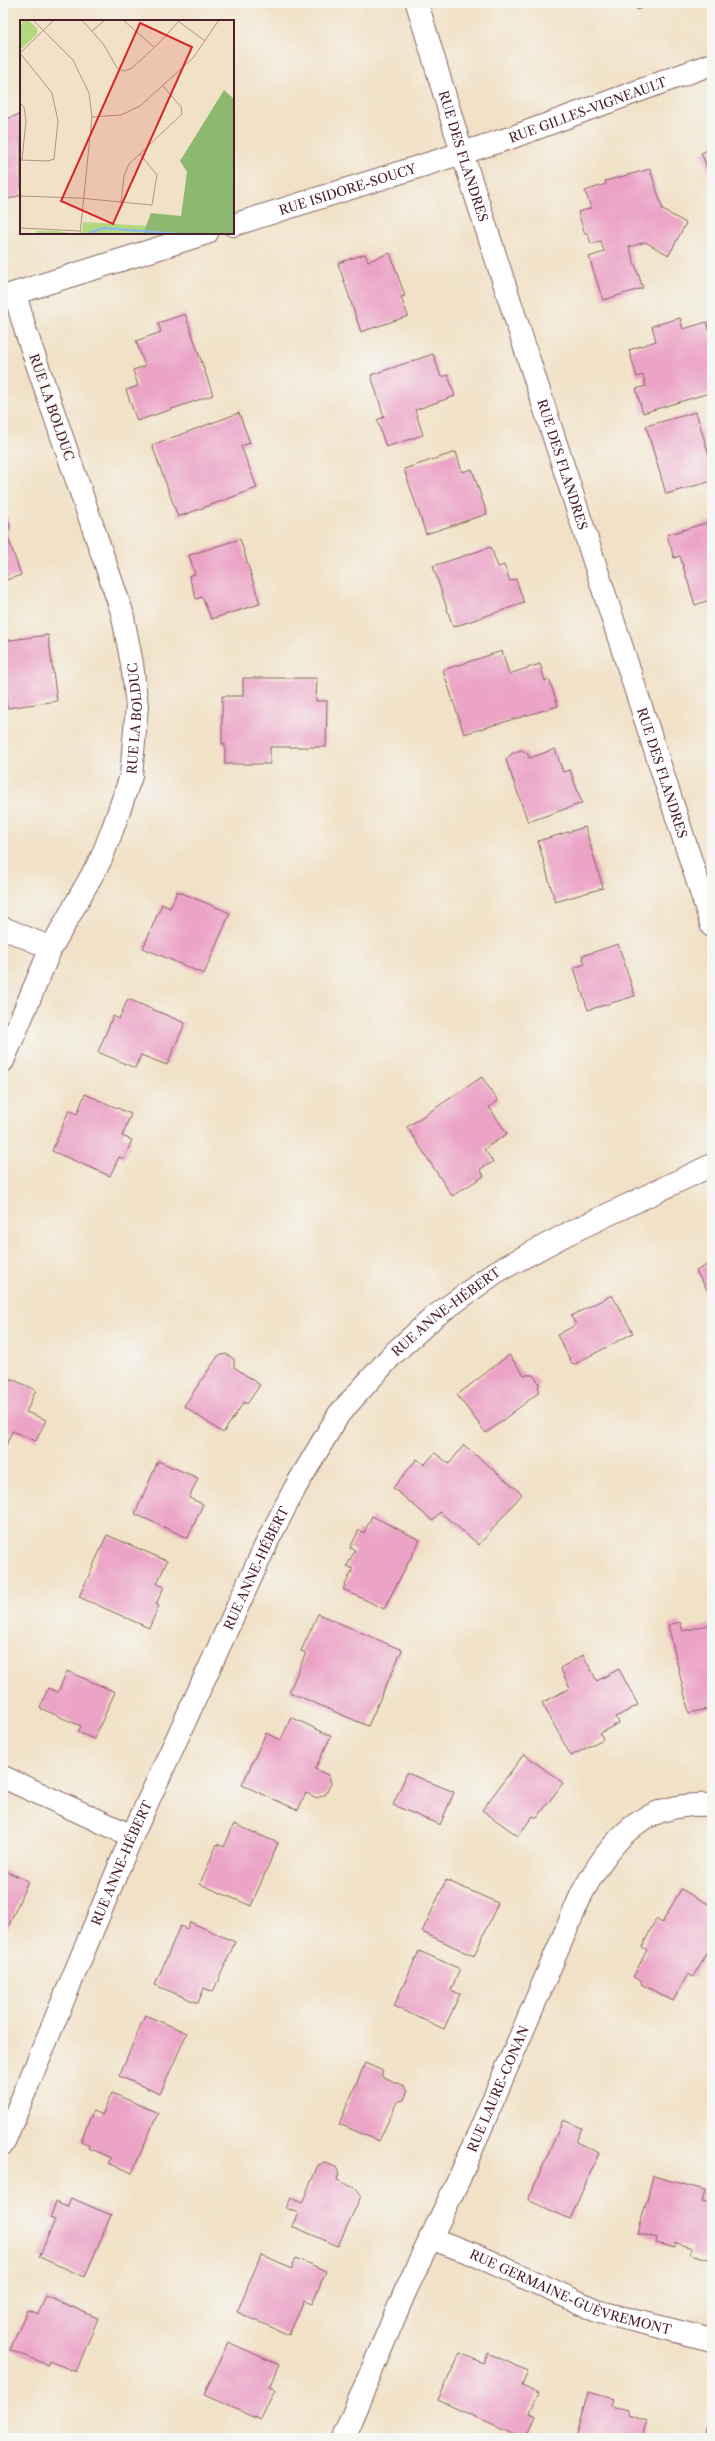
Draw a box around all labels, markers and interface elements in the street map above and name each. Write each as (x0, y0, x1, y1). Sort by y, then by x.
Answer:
inset map (20, 20, 234, 234)
street label: RUE GILLES-VIGNEAULT (507, 73, 669, 146)
street label: RUE DES FLANDRES (436, 89, 492, 224)
street label: RUE ISIDORE-SOUCY (277, 160, 419, 218)
street label: RUE LA BOLDUC (26, 352, 78, 462)
street label: RUE DES FLANDRES (534, 397, 591, 532)
street label: RUE LA BOLDUC (123, 662, 145, 775)
street label: RUE DES FLANDRES (634, 705, 691, 840)
street label: RUE ANNE-HÉBERT (388, 1263, 504, 1359)
street label: RUE ANNE-HÉBERT (220, 1504, 292, 1632)
street label: RUE ANNE-HÉBERT (87, 1798, 155, 1928)
street label: RUE LAURE-CONAN (464, 2023, 532, 2154)
street label: RUE GERMAINE-GUÈVREMONT (467, 2246, 673, 2338)

